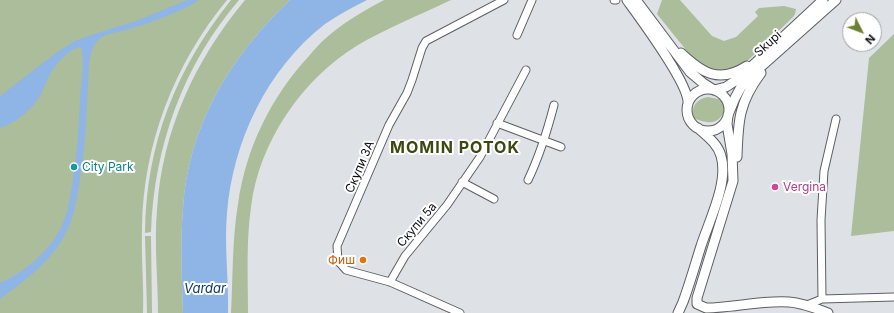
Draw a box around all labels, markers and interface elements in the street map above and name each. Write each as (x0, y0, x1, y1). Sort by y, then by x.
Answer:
north arrow (842, 12, 882, 52)
street label: Skupi (751, 28, 785, 60)
text: N (862, 32, 878, 47)
district label: MOMIN POTOK (390, 138, 520, 158)
street label: Скупи 3А (343, 139, 377, 195)
place label: City Park (82, 160, 134, 174)
marker: City Park (69, 162, 79, 172)
place label: Vergina (783, 180, 826, 194)
marker: Vergina (770, 182, 780, 192)
street label: Скупи 5а (394, 200, 440, 250)
place label: Фиш (328, 253, 355, 267)
marker: Фиш (358, 255, 368, 265)
water label: Vardar (184, 281, 226, 297)

